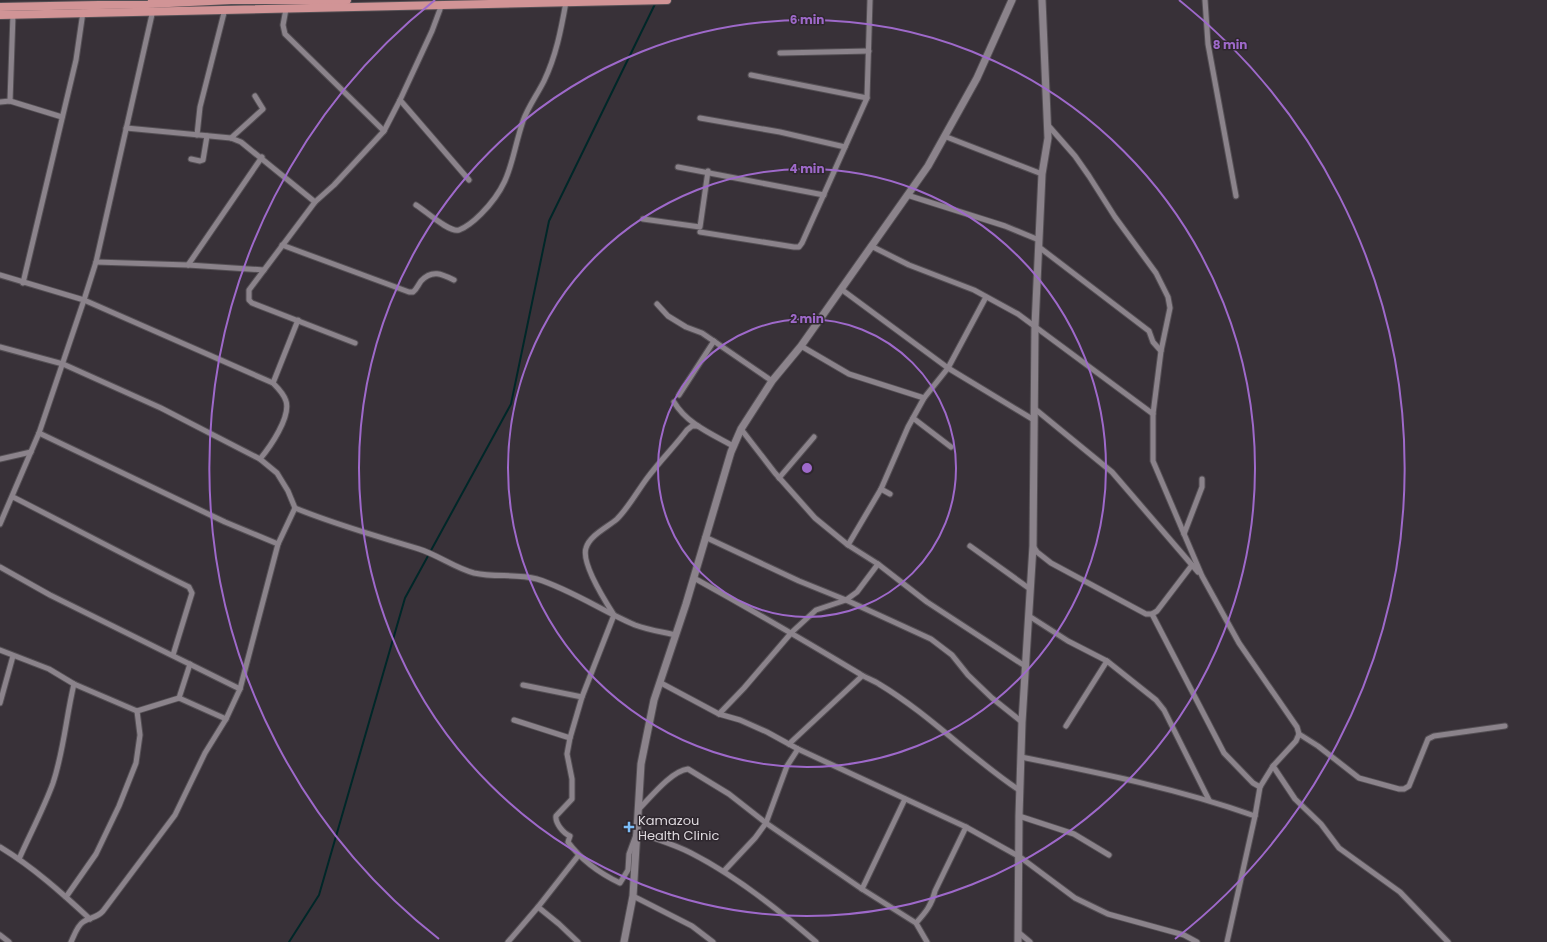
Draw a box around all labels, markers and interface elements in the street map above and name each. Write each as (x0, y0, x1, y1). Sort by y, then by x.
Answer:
text: 6 min (790, 11, 824, 28)
text: 8 min (1213, 36, 1247, 53)
text: 4 min (789, 160, 825, 177)
text: 2 min (790, 310, 824, 327)
centre of rings (800, 461, 814, 475)
place label: Kamazou Health Clinic (638, 811, 720, 845)
marker: Kamazou Health Clinic (623, 821, 635, 833)

